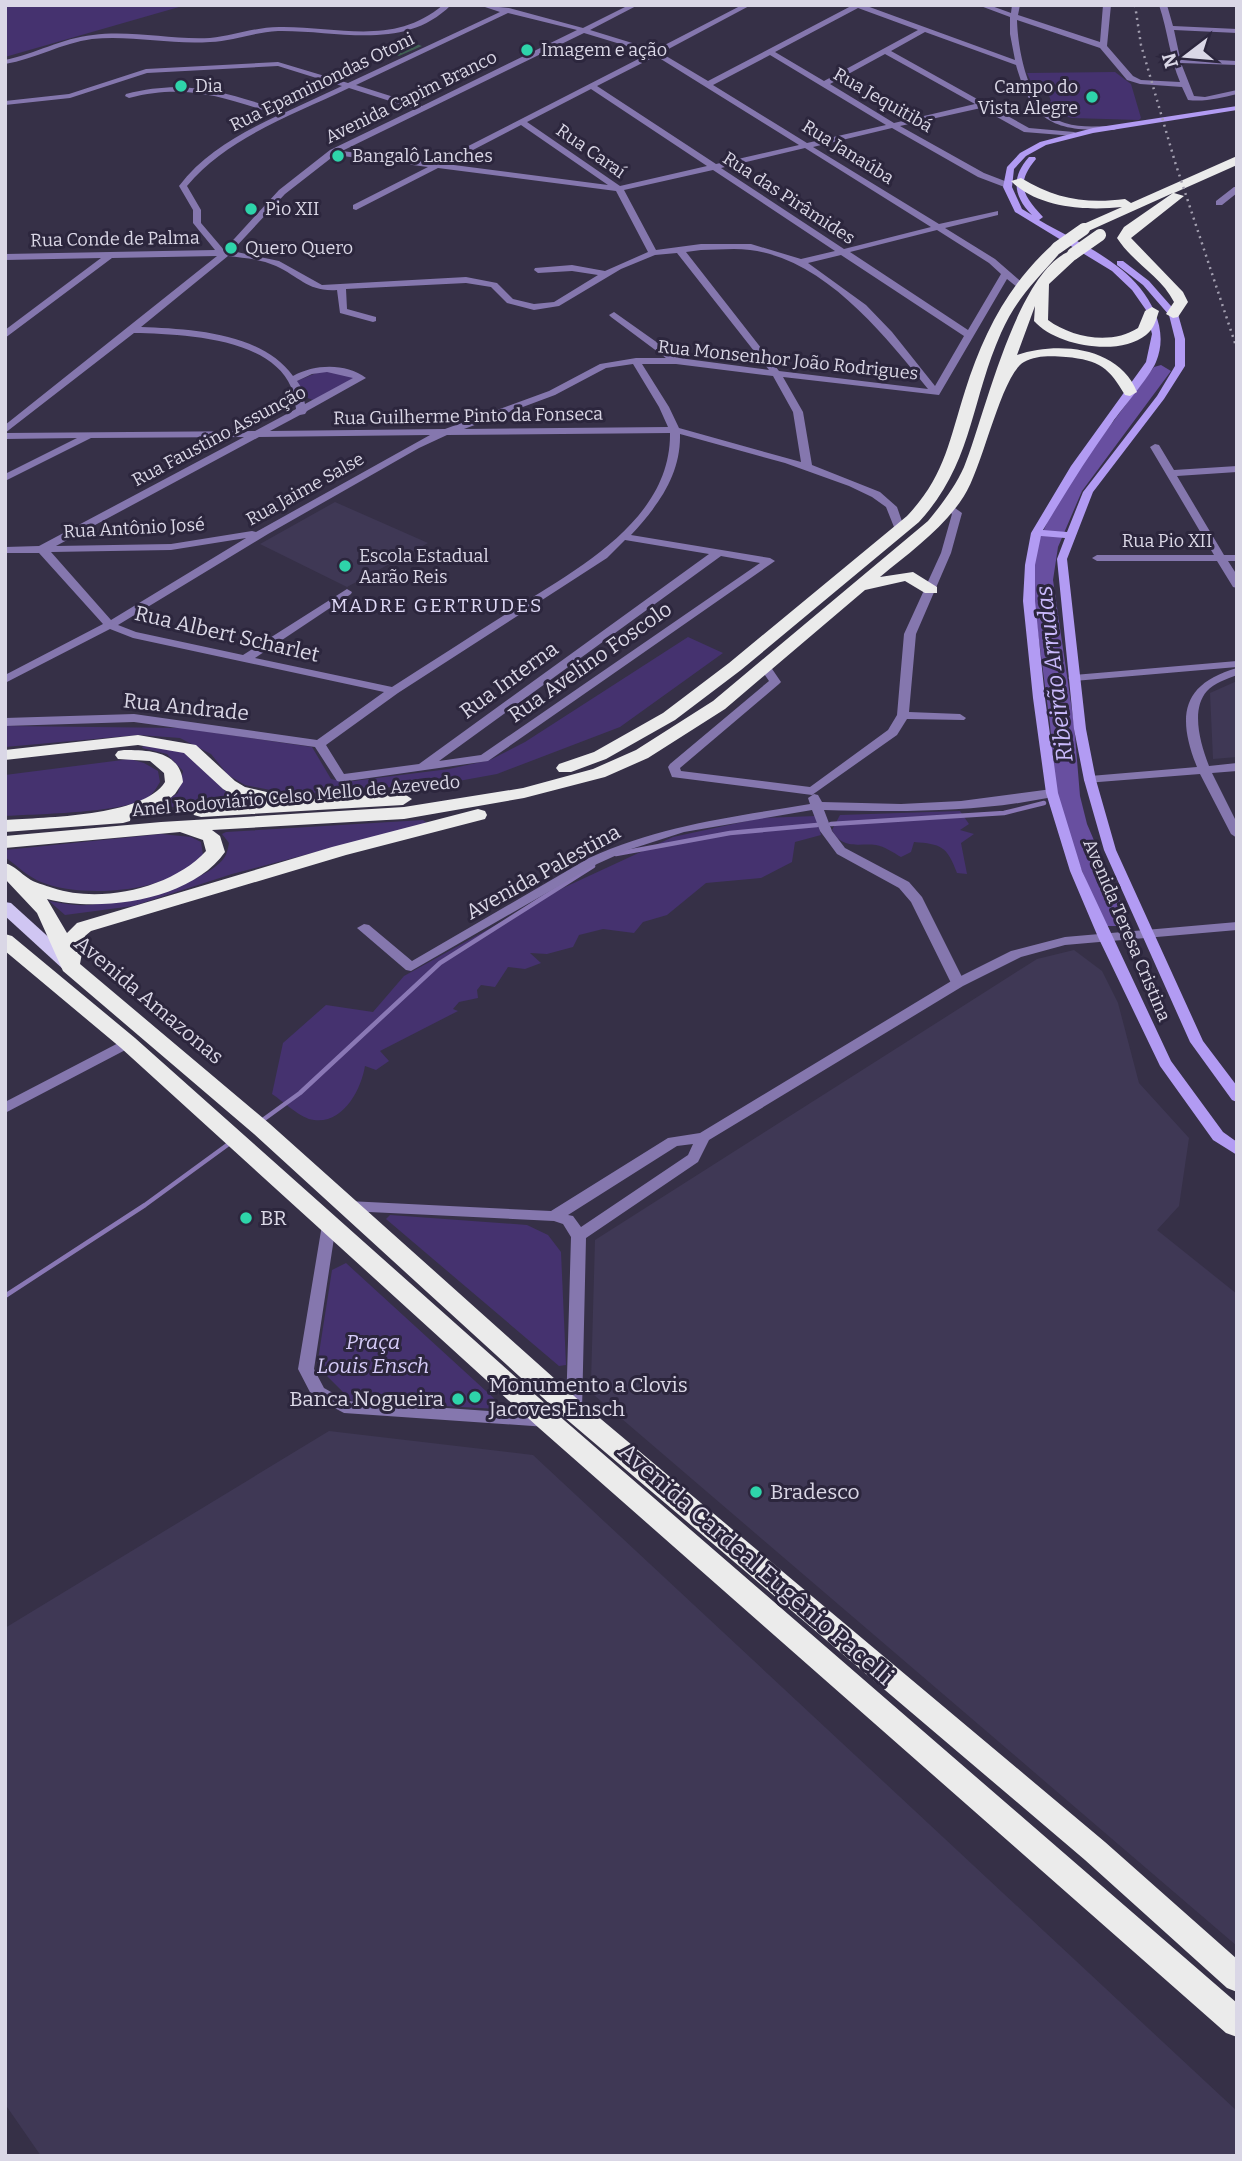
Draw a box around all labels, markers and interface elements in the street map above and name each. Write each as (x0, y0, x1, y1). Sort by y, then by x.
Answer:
north arrow (1151, 21, 1221, 91)
street label: Rua Epaminondas Otoni (226, 28, 418, 136)
place label: Imagem e ação (541, 39, 667, 61)
marker: Imagem e ação (519, 42, 535, 58)
street label: Avenida Capim Branco (321, 46, 501, 148)
text: N (1157, 50, 1183, 71)
street label: Rua Jequitibá (830, 63, 937, 137)
place label: Dia (195, 75, 223, 97)
place label: Campo do Vista Alegre (978, 76, 1078, 119)
marker: Dia (173, 78, 189, 94)
marker: Campo do Vista Alegre (1084, 89, 1100, 105)
street label: Rua Janaúba (798, 115, 898, 189)
street label: Rua Caraí (552, 119, 631, 183)
place label: Bangalô Lanches (352, 145, 493, 167)
street label: Rua das Pirâmides (719, 147, 859, 249)
marker: Bangalô Lanches (330, 148, 346, 164)
place label: Pio XII (265, 198, 319, 220)
marker: Pio XII (243, 201, 259, 217)
street label: Rua Conde de Palma (30, 227, 200, 251)
place label: Quero Quero (245, 237, 353, 259)
marker: Quero Quero (223, 240, 239, 256)
street label: Rua Monsenhor João Rodrigues (657, 335, 919, 385)
street label: Rua Faustino Assunção (128, 381, 310, 491)
street label: Rua Guilherme Pinto da Fonseca (333, 403, 603, 429)
street label: Rua Jaime Salse (242, 448, 368, 530)
street label: Rua Antônio José (63, 513, 205, 543)
street label: Rua Pio XII (1122, 530, 1212, 552)
place label: Escola Estadual Aarão Reis (359, 545, 489, 588)
marker: Escola Estadual Aarão Reis (337, 558, 353, 574)
water label: Ribeirão Arrudas (1029, 584, 1079, 764)
district label: MADRE GERTRUDES (331, 594, 543, 617)
street label: Rua Avelino Foscolo (503, 596, 677, 728)
street label: Rua Albert Scharlet (132, 600, 322, 668)
street label: Rua Interna (455, 635, 564, 724)
street label: Rua Andrade (122, 687, 250, 727)
street label: Anel Rodoviário Celso Mello de Azevedo (131, 771, 461, 821)
street label: Avenida Palestina (461, 818, 625, 925)
street label: Avenida Teresa Cristina (1079, 835, 1176, 1025)
street label: Avenida Amazonas (69, 930, 229, 1070)
place label: BR (260, 1205, 287, 1231)
marker: BR (238, 1210, 254, 1226)
park label: Praça Louis Ensch (317, 1329, 429, 1379)
place label: Monumento a Clovis Jacoves Ensch (488, 1372, 688, 1422)
place label: Banca Nogueira (289, 1386, 445, 1412)
marker: Monumento a Clovis Jacoves Ensch (467, 1389, 483, 1405)
marker: Banca Nogueira (450, 1391, 466, 1407)
street label: Avenida Cardeal Eugênio Pacelli (613, 1437, 899, 1691)
place label: Bradesco (770, 1479, 860, 1505)
marker: Bradesco (748, 1484, 764, 1500)

